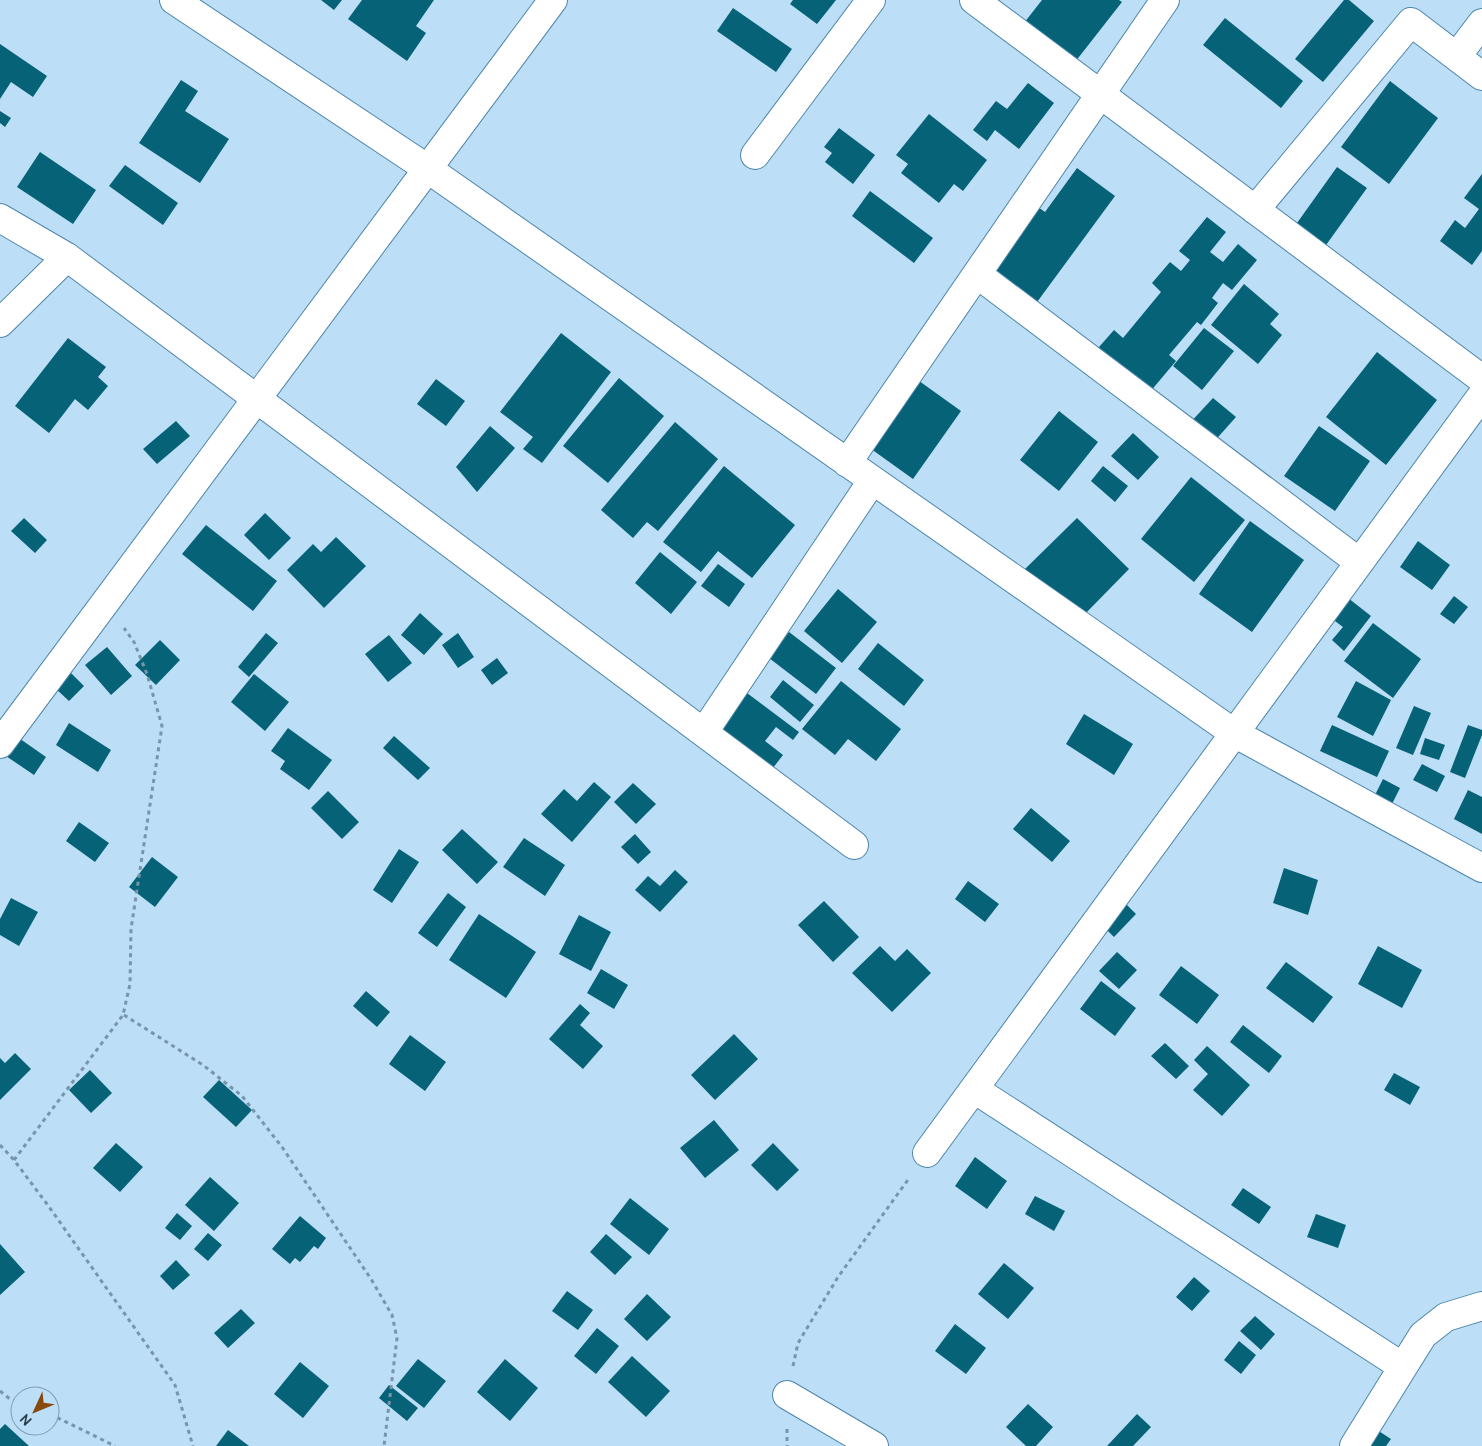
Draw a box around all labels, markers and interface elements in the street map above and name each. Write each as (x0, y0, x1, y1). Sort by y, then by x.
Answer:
north arrow (10, 1386, 60, 1436)
text: N (16, 1410, 36, 1430)

